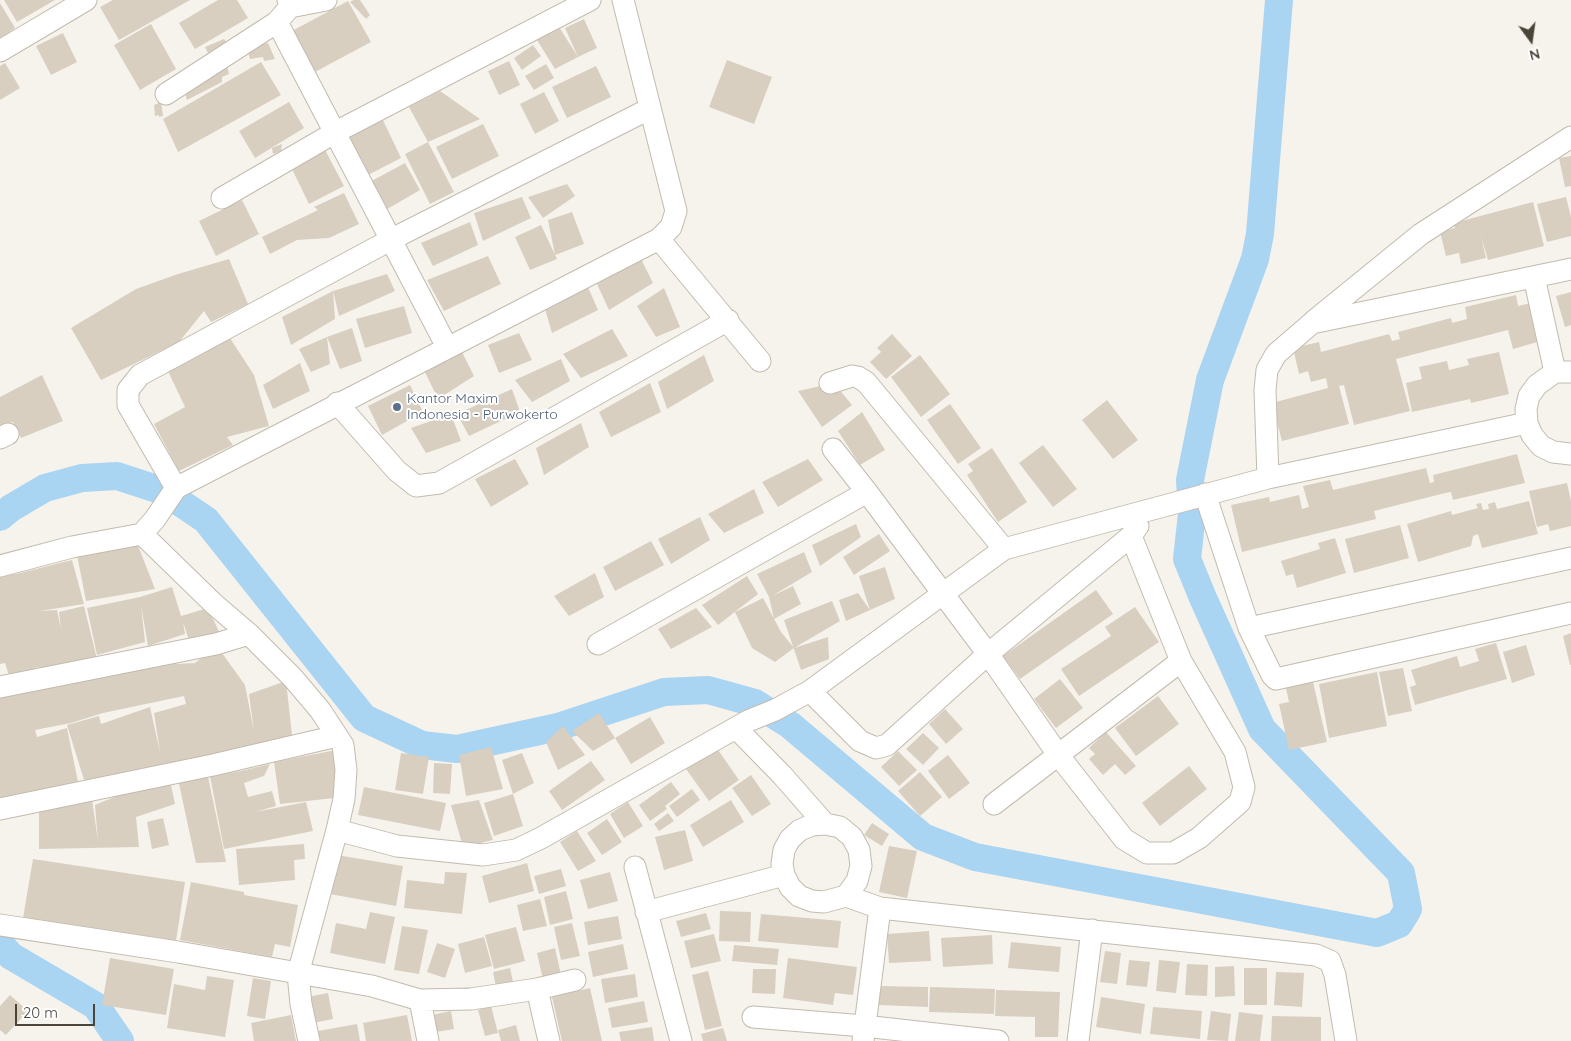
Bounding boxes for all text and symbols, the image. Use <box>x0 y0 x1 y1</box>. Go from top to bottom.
north arrow <box>1506 15 1556 65</box>
text: N <box>1527 45 1542 65</box>
place label: Kantor Maxim Indonesia - Purwokerto <box>407 391 558 424</box>
marker: Kantor Maxim Indonesia - Purwokerto <box>391 401 403 413</box>
scale bar <box>18 994 98 1026</box>
text: 20 m <box>23 1003 58 1022</box>

